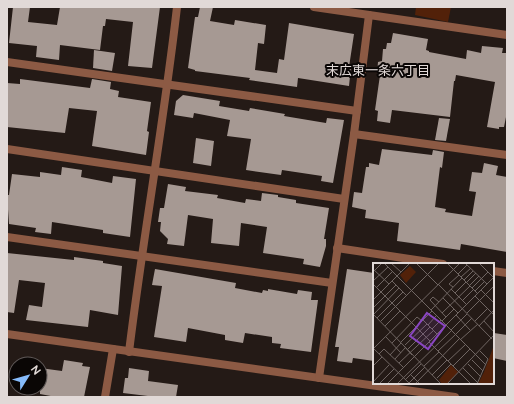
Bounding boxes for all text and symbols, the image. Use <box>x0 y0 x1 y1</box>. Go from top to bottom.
district label: 末広東一条六丁目 <box>326 63 430 78</box>
inset map <box>373 263 494 384</box>
north arrow <box>8 356 48 396</box>
text: N <box>28 363 43 378</box>

